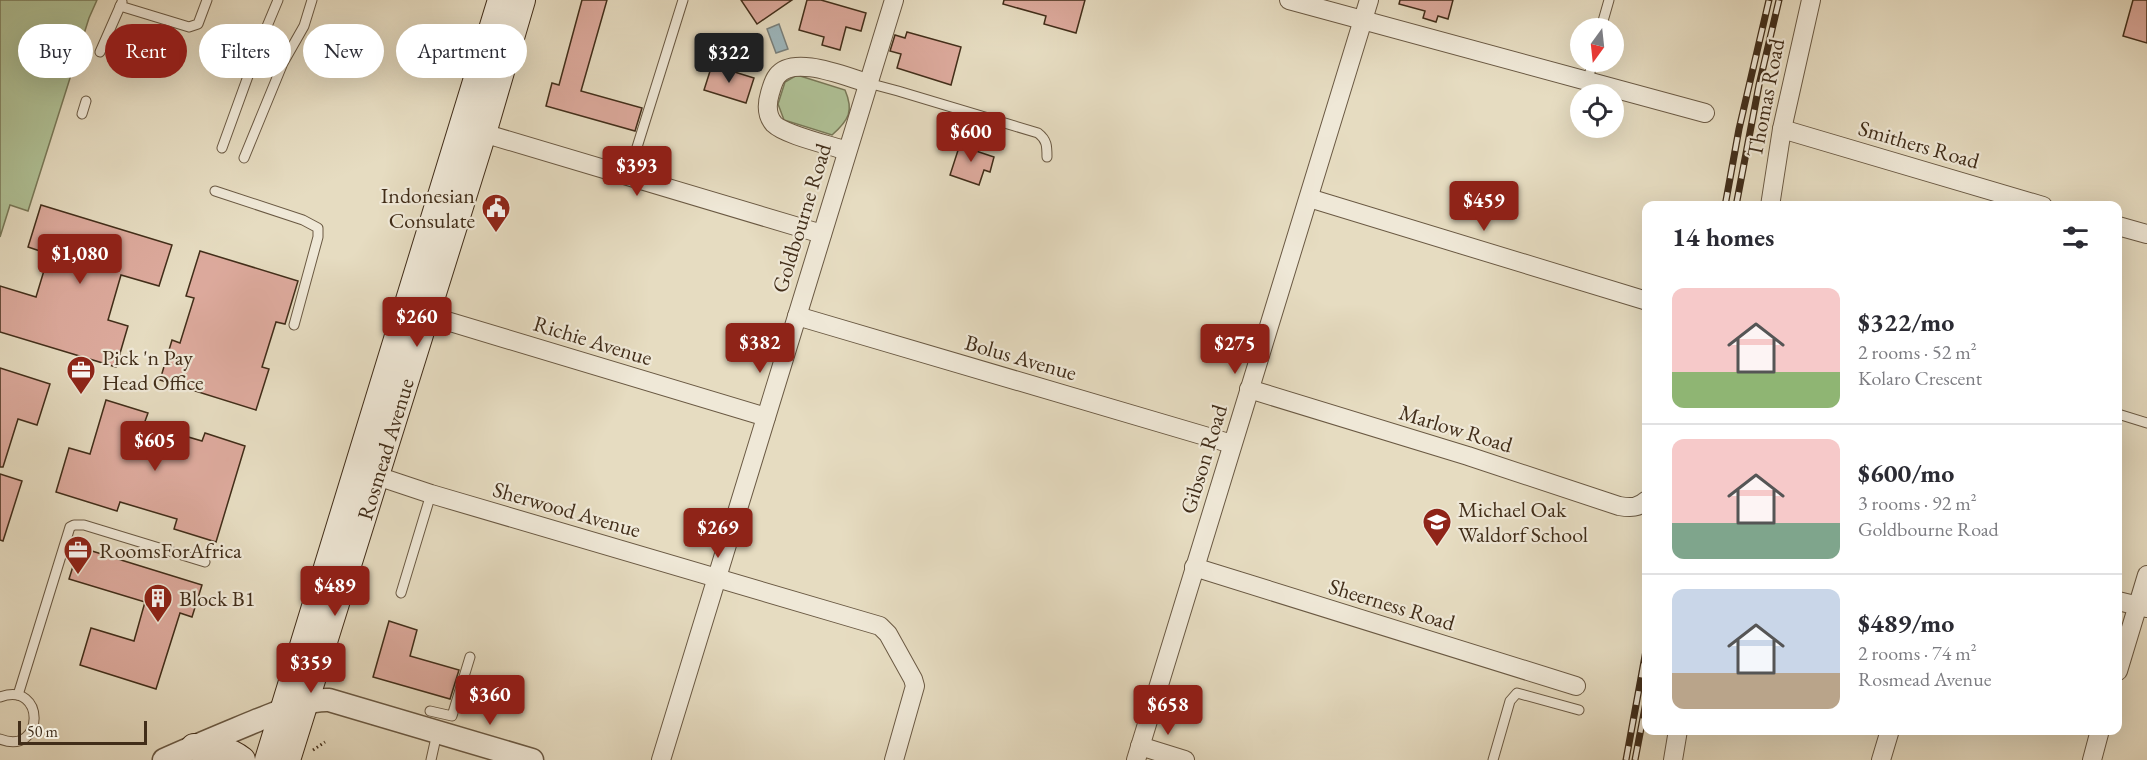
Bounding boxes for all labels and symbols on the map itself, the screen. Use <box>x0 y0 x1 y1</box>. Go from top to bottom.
north arrow <box>1570 18 1624 72</box>
pin: $322 <box>693 33 765 84</box>
street label: Thomas Road <box>1740 35 1791 160</box>
pin: $600 <box>935 112 1007 163</box>
street label: Smithers Road <box>1855 113 1984 176</box>
street label: Goldbourne Road <box>765 139 838 296</box>
pin: $393 <box>601 146 673 197</box>
place label: Indonesian Consulate <box>381 181 475 235</box>
pin: $459 <box>1448 181 1520 232</box>
public building icon: Indonesian Consulate <box>480 192 512 234</box>
pin: $1,080 <box>31 234 129 285</box>
pin: $260 <box>381 297 453 348</box>
street label: Richie Avenue <box>530 309 656 372</box>
pin: $382 <box>724 323 796 374</box>
pin: $275 <box>1199 324 1271 375</box>
street label: Bolus Avenue <box>962 328 1081 387</box>
place label: Pick 'n Pay Head Office <box>102 343 204 397</box>
office icon: Pick 'n Pay Head Office <box>65 354 97 396</box>
street label: Rosmead Avenue <box>350 374 421 524</box>
street label: Marlow Road <box>1396 398 1517 460</box>
street label: Gibson Road <box>1173 400 1234 517</box>
pin: $605 <box>119 421 191 472</box>
street label: Sherwood Avenue <box>490 475 645 545</box>
place label: Michael Oak Waldorf School <box>1458 495 1588 549</box>
school or university icon: Michael Oak Waldorf School <box>1421 506 1453 548</box>
pin: $269 <box>682 508 754 559</box>
office icon: RoomsForAfrica <box>62 534 94 576</box>
place label: RoomsForAfrica <box>99 536 242 565</box>
pin: $489 <box>299 566 371 617</box>
street label: Sheerness Road <box>1325 572 1459 638</box>
building icon: Block B1 <box>142 582 174 624</box>
place label: Block B1 <box>179 584 255 613</box>
pin: $359 <box>275 643 347 694</box>
pin: $360 <box>454 675 526 726</box>
pin: $658 <box>1132 685 1204 736</box>
scale bar <box>18 718 147 746</box>

